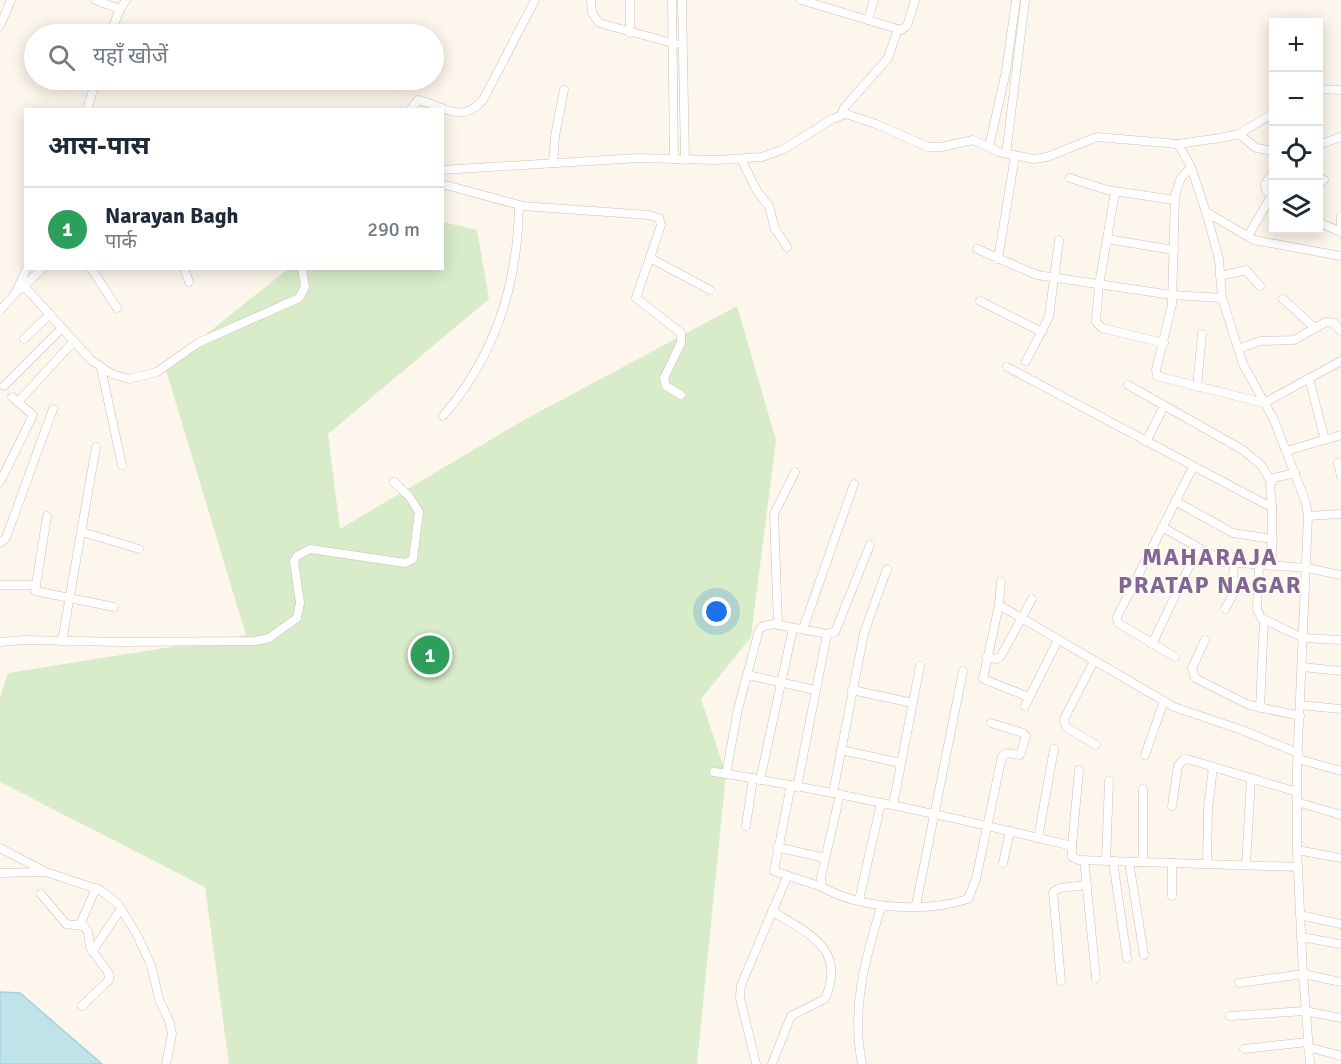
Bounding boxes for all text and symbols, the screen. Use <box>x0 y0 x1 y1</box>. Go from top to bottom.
map controls <box>1269 18 1323 234</box>
button: + <box>1269 18 1323 72</box>
search box <box>24 24 444 90</box>
icon: search <box>45 41 78 74</box>
text: यहाँ खोजें <box>93 42 168 69</box>
button: − <box>1269 72 1323 126</box>
button: locate <box>1269 126 1323 180</box>
text: आस-पास <box>48 130 150 162</box>
button: layers <box>1269 180 1323 234</box>
text: Narayan Bagh <box>105 202 238 229</box>
text: 1 <box>62 217 73 242</box>
text: 290 m <box>367 217 420 242</box>
text: पार्क <box>105 229 137 254</box>
district label: MAHARAJA PRATAP NAGAR <box>1118 542 1302 600</box>
your location <box>702 597 731 626</box>
pin: 1 <box>410 632 450 678</box>

